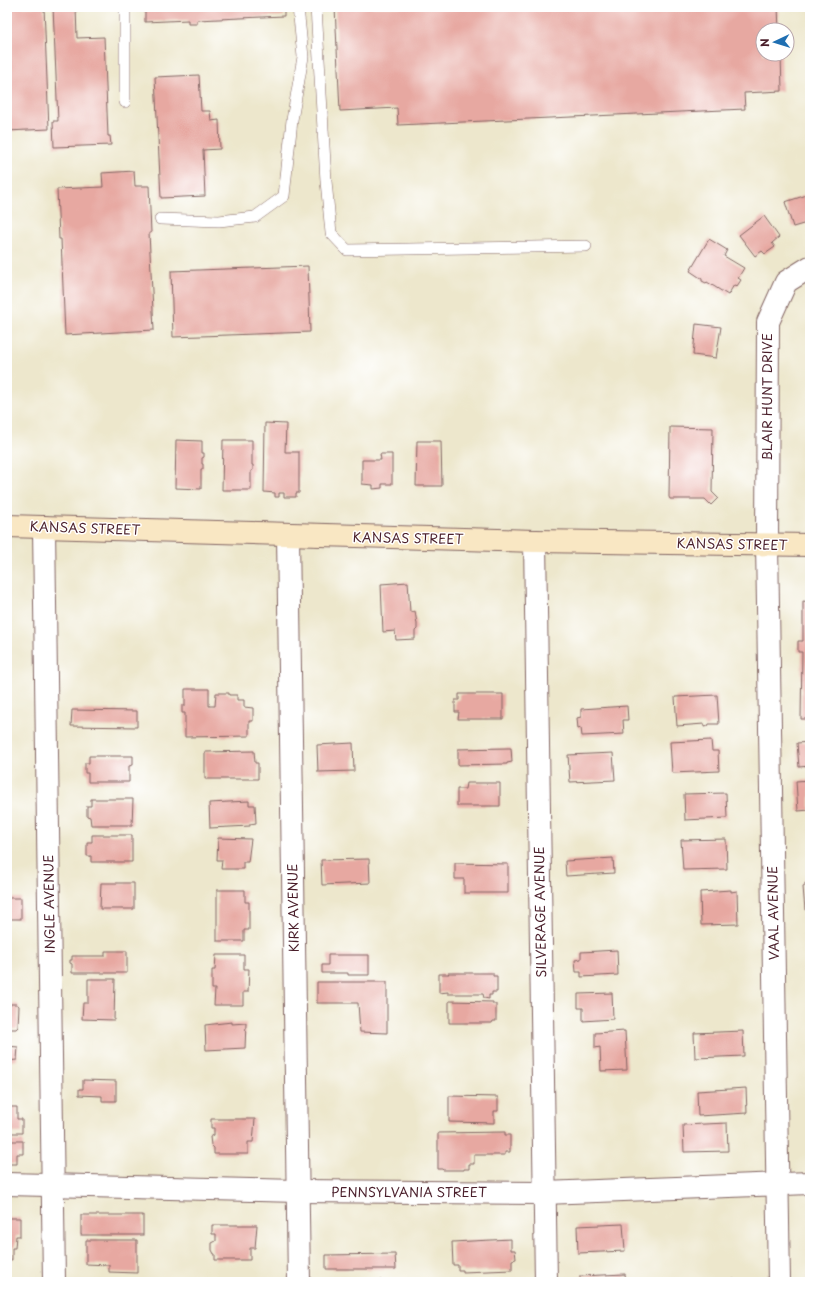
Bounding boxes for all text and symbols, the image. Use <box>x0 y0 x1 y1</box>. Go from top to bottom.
north arrow <box>755 22 795 62</box>
text: N <box>756 38 773 48</box>
street label: BLAIR HUNT DRIVE <box>757 333 776 461</box>
street label: KANSAS STREET <box>29 516 141 539</box>
street label: KANSAS STREET <box>352 527 464 548</box>
street label: KANSAS STREET <box>676 533 788 554</box>
street label: SILVERAGE AVENUE <box>529 846 550 978</box>
street label: INGLE AVENUE <box>38 854 59 954</box>
street label: KIRK AVENUE <box>282 863 303 953</box>
street label: VAAL AVENUE <box>762 866 783 960</box>
street label: PENNSYLVANIA STREET <box>331 1182 487 1201</box>

